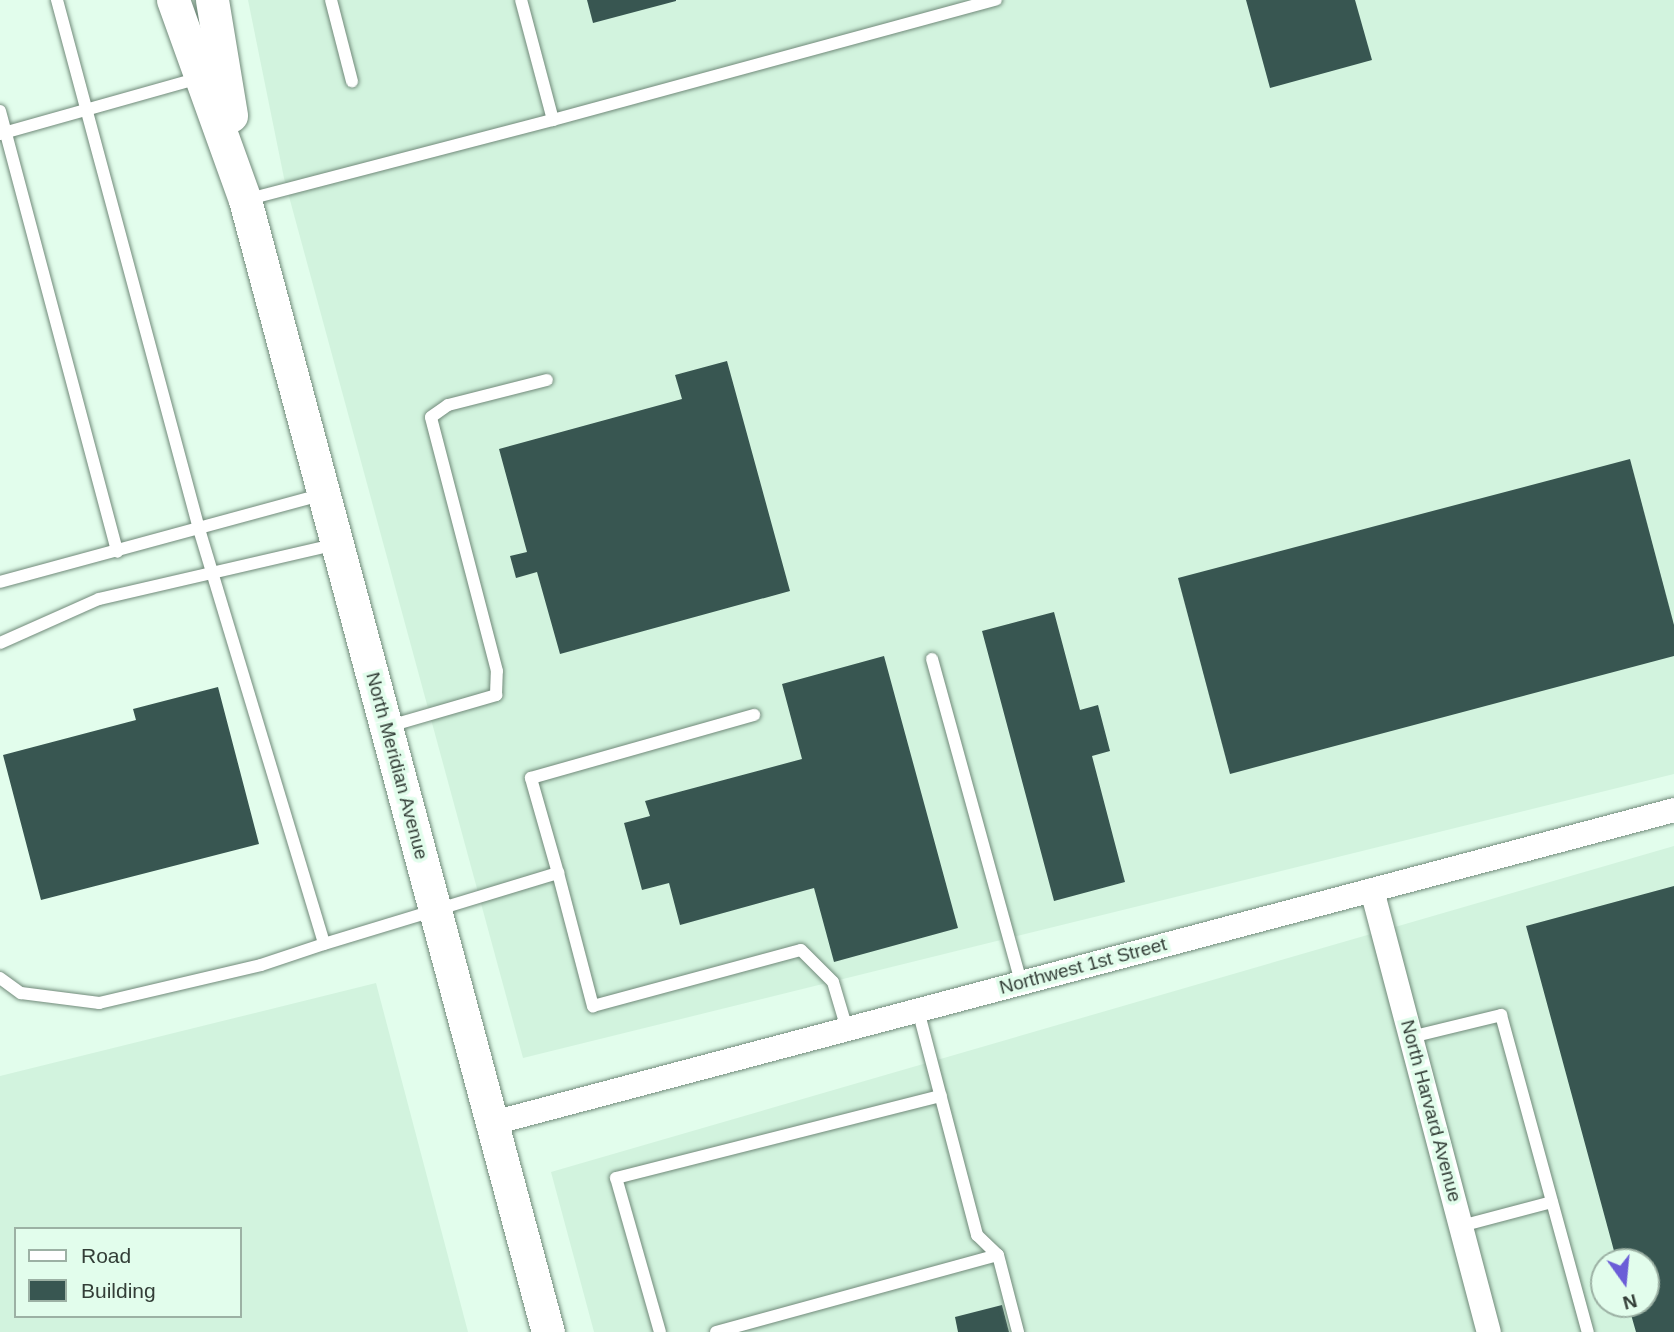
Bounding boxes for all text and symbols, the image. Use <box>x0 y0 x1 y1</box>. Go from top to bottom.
street label: North Meridian Avenue <box>361 669 433 863</box>
street label: Northwest 1st Street <box>997 933 1169 999</box>
street label: North Harvard Avenue <box>1396 1017 1466 1205</box>
legend <box>14 1227 242 1318</box>
text: Road <box>81 1244 131 1267</box>
north arrow <box>1590 1248 1660 1318</box>
text: Building <box>81 1279 156 1302</box>
text: N <box>1621 1290 1639 1314</box>

